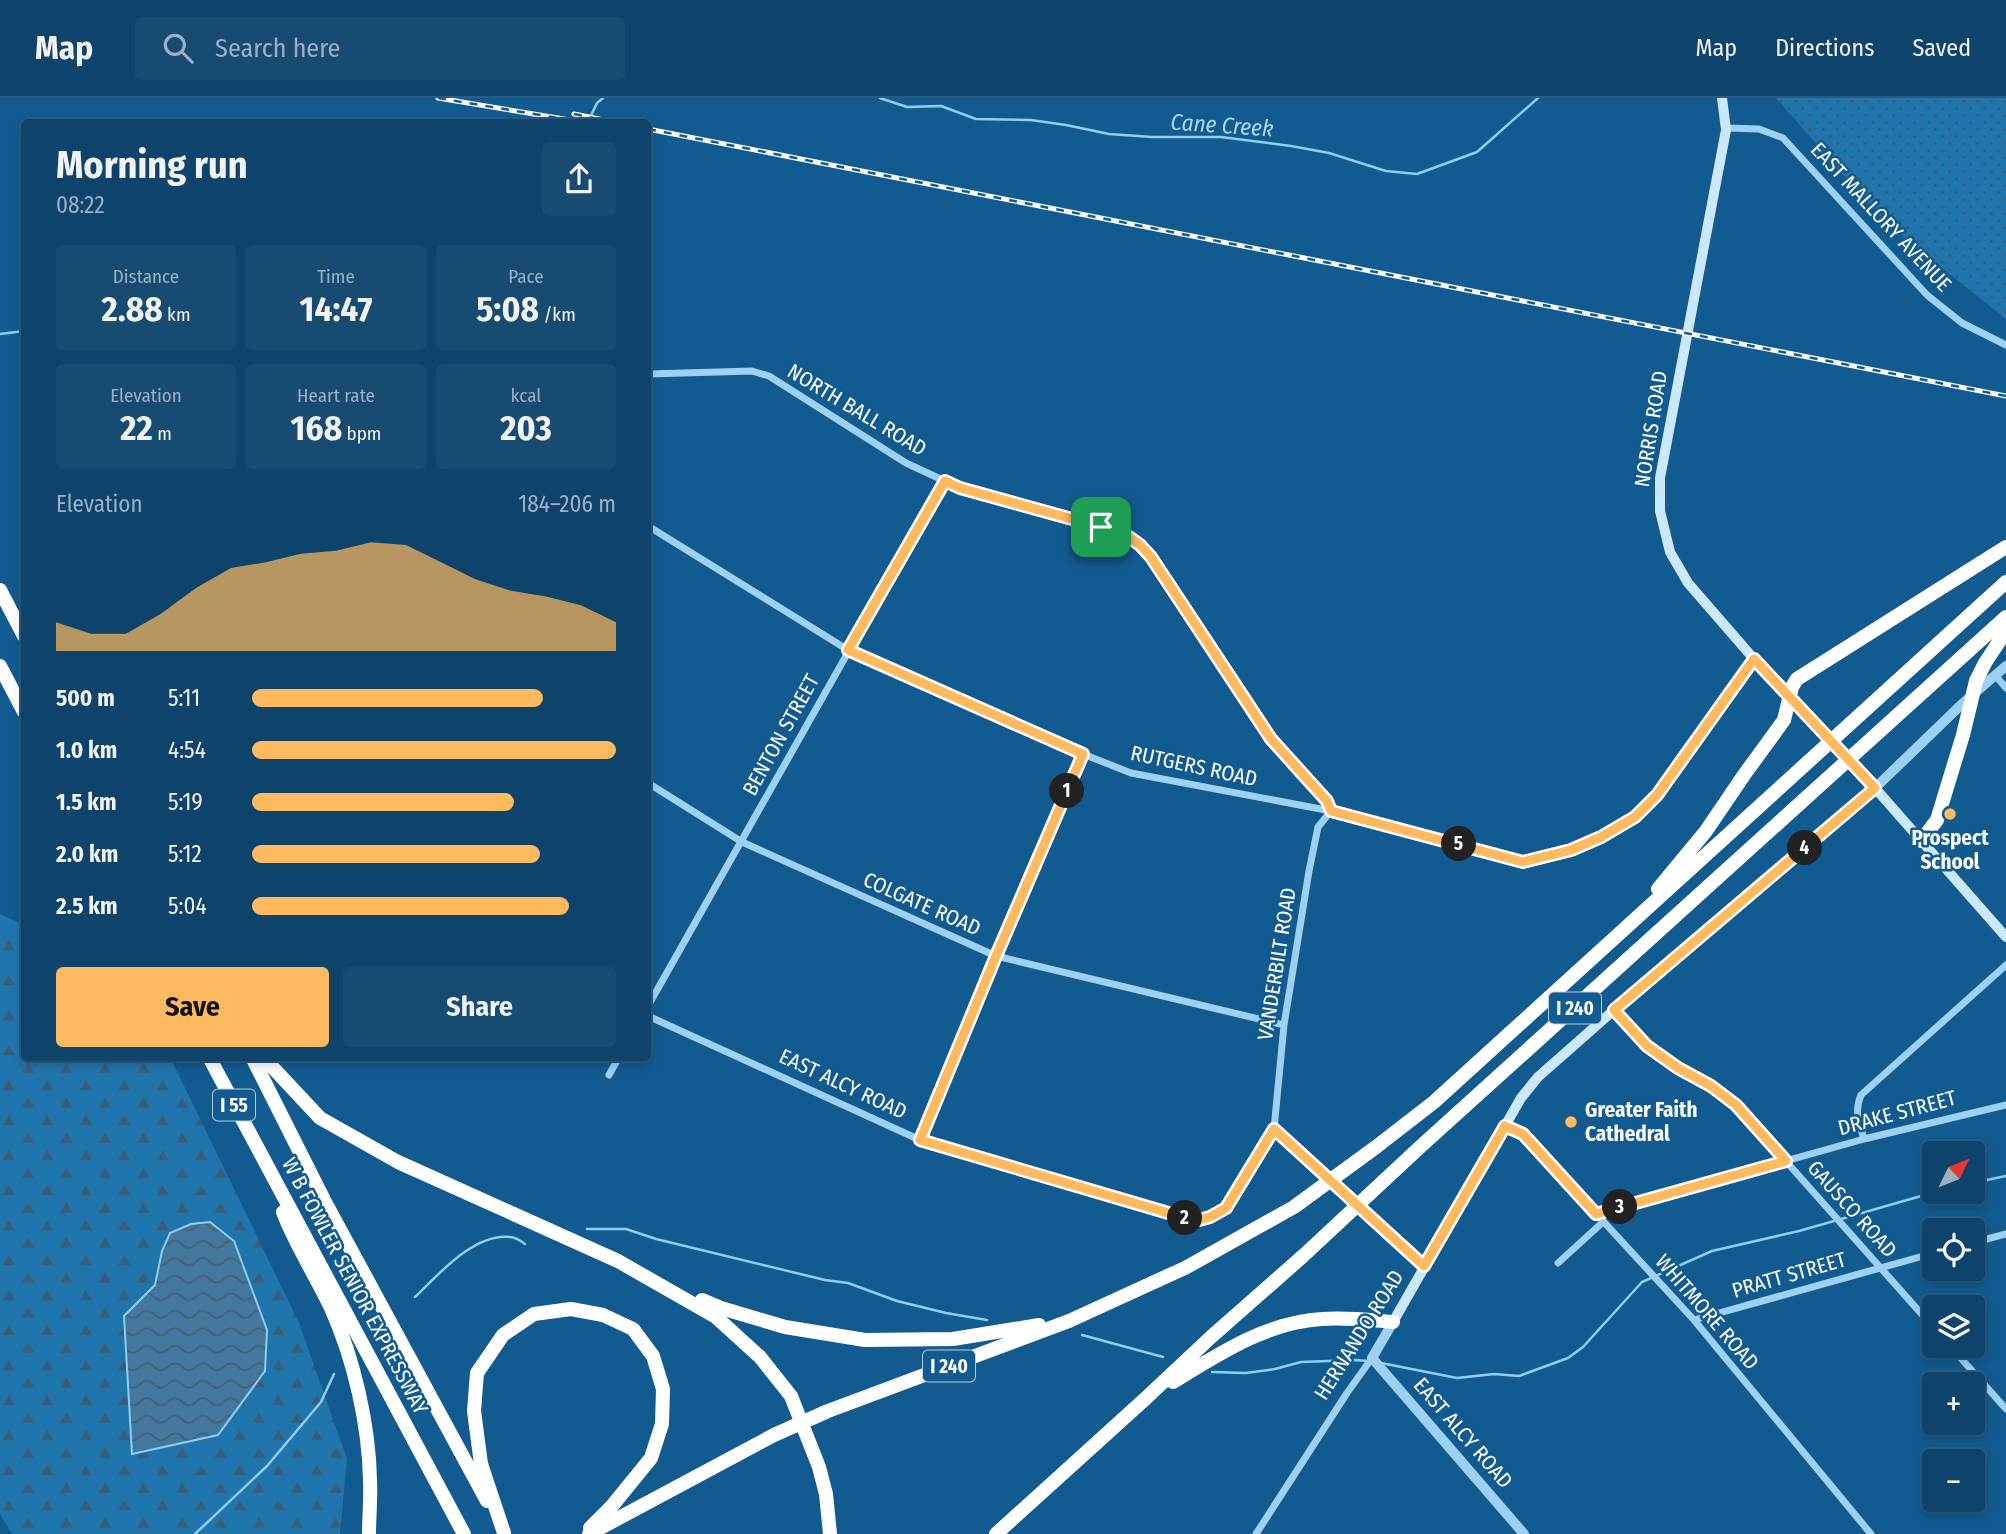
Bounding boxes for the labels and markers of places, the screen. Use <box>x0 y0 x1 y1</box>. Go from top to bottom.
pin <box>1071 497 1131 557</box>
pin: 1 <box>1050 774 1084 808</box>
marker: Prospect School <box>1942 806 1958 822</box>
place label: Prospect School <box>1911 825 1989 875</box>
pin: 5 <box>1442 826 1476 862</box>
pin: 4 <box>1787 830 1822 866</box>
place label: Greater Faith Cathedral <box>1585 1097 1697 1147</box>
marker: Greater Faith Cathedral <box>1563 1114 1579 1130</box>
pin: 3 <box>1602 1190 1638 1224</box>
pin: 2 <box>1168 1200 1202 1236</box>

